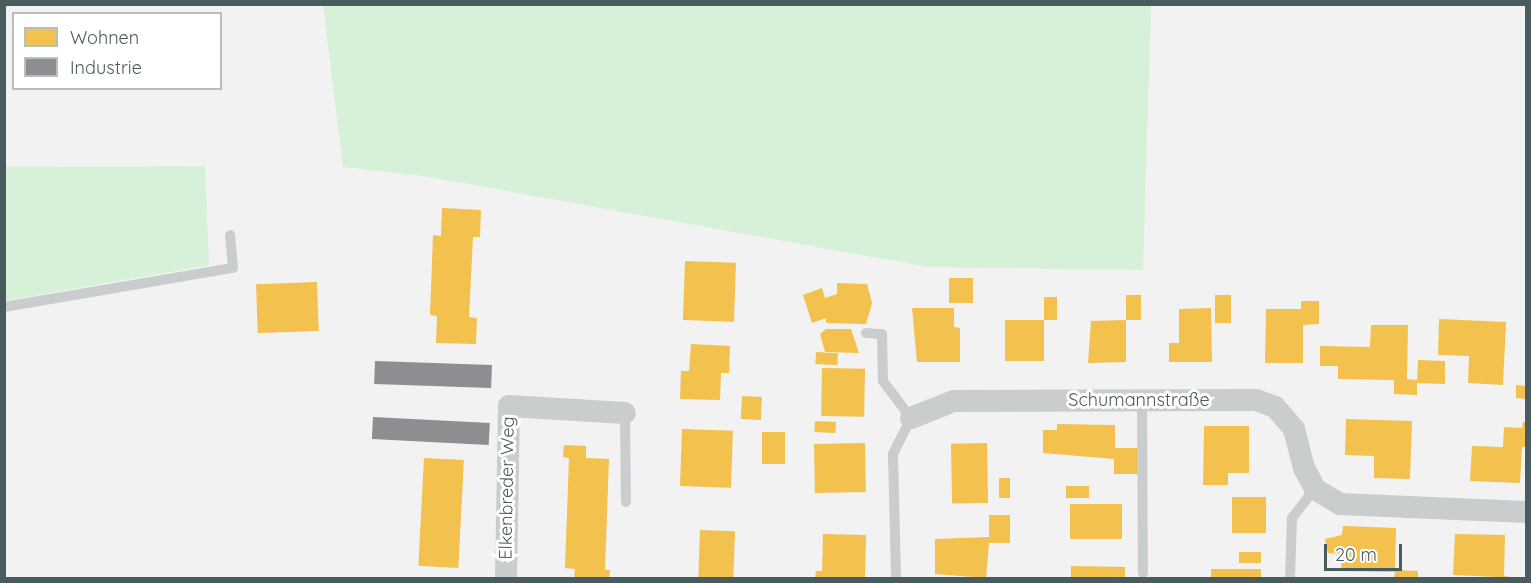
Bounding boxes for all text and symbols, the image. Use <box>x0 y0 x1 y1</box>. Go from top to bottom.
legend <box>12 12 222 90</box>
text: Wohnen <box>70 26 139 49</box>
text: Industrie <box>70 56 142 79</box>
street label: Schumannstraße <box>1068 389 1210 411</box>
street label: Elkenbreder Weg <box>495 416 519 560</box>
scale bar <box>1327 532 1405 570</box>
text: 20 m <box>1335 543 1377 566</box>

